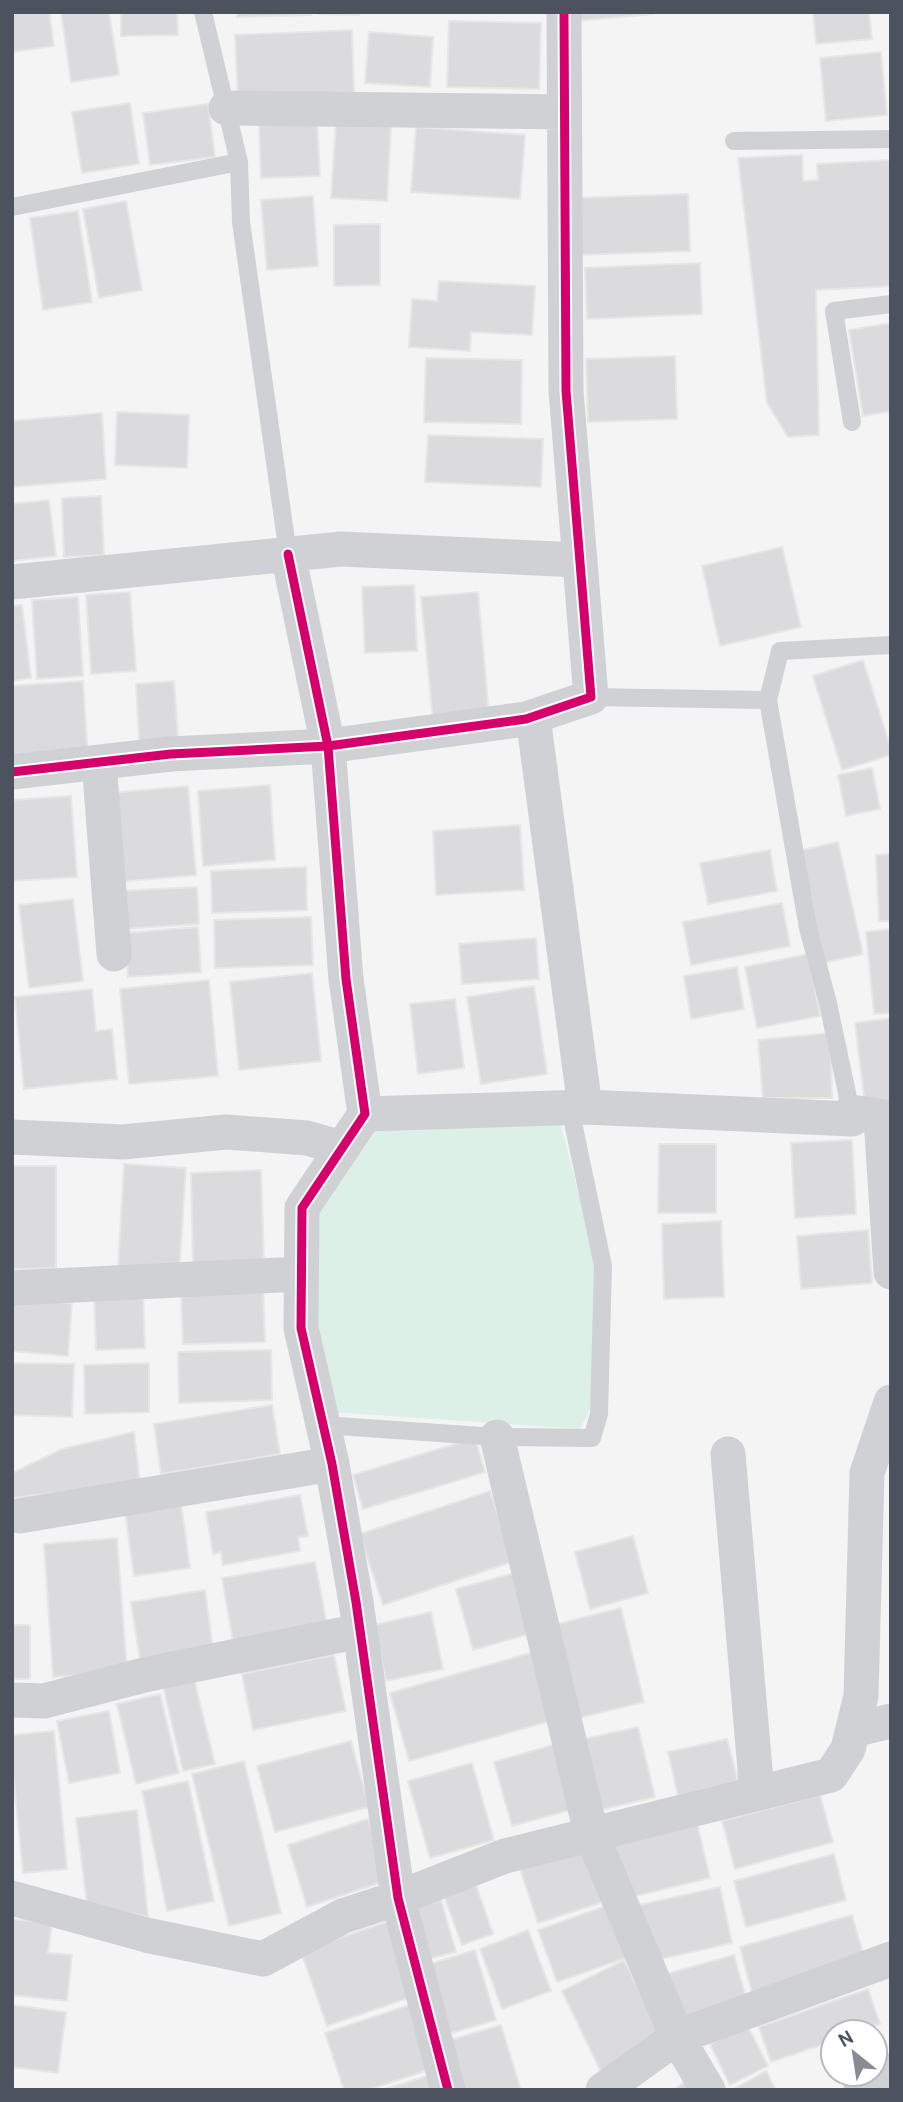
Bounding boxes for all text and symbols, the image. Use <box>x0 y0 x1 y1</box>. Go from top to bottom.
north arrow <box>819 2018 889 2088</box>
text: N <box>834 2025 857 2052</box>

